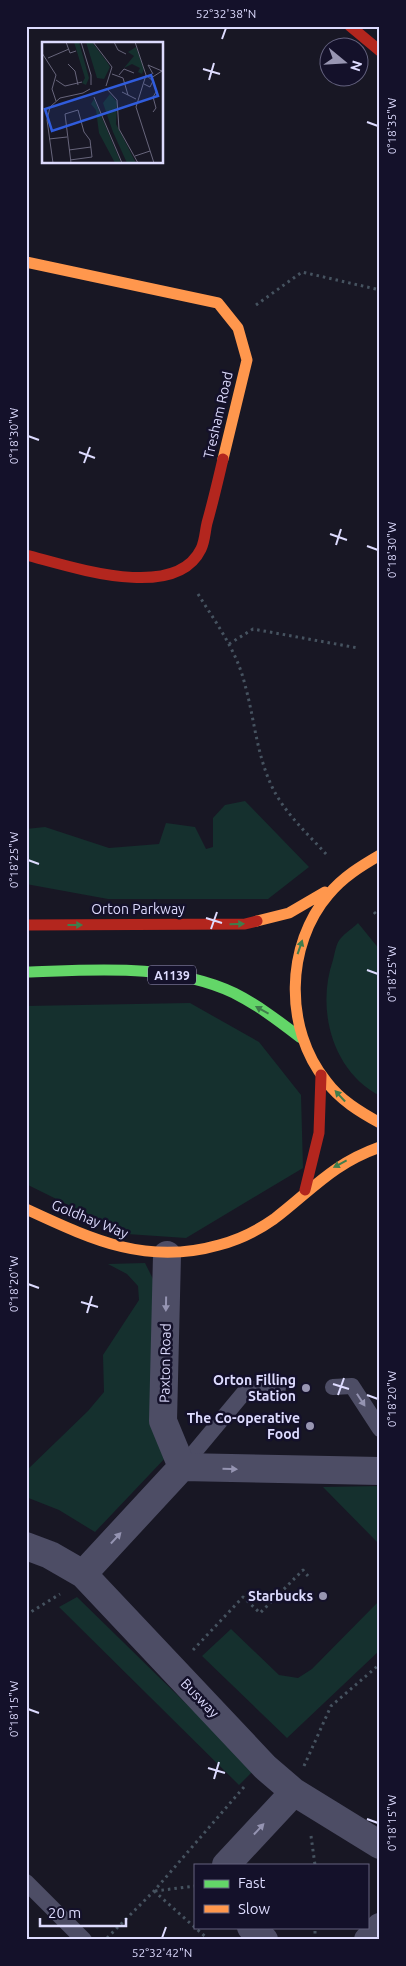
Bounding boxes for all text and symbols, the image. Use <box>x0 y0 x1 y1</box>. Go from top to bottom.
text: 52°32'38"N <box>196 7 256 20</box>
north arrow <box>318 38 368 88</box>
inset map <box>42 42 164 164</box>
text: N <box>347 59 366 73</box>
text: 0°18'35"W <box>385 98 398 154</box>
street label: Tresham Road <box>200 370 236 460</box>
text: 0°18'30"W <box>7 408 20 464</box>
text: 0°18'30"W <box>385 522 398 578</box>
text: 0°18'25"W <box>7 832 20 888</box>
street label: Orton Parkway <box>91 901 185 917</box>
one-way arrow <box>230 920 246 928</box>
one-way arrow <box>67 921 83 929</box>
one-way arrow <box>297 940 304 955</box>
text: 0°18'25"W <box>385 946 398 1002</box>
road number: A1139 <box>148 966 196 984</box>
one-way arrow <box>254 1006 269 1014</box>
one-way arrow <box>334 1090 346 1102</box>
one-way arrow <box>333 1160 347 1168</box>
street label: Goldhay Way <box>49 1196 131 1242</box>
text: 0°18'20"W <box>7 1256 20 1312</box>
one-way arrow <box>162 1296 170 1312</box>
street label: Paxton Road <box>156 1323 174 1403</box>
text: 0°18'20"W <box>385 1371 398 1427</box>
place label: Orton Filling Station <box>213 1372 296 1404</box>
marker: Orton Filling Station <box>300 1382 312 1394</box>
one-way arrow <box>356 1393 366 1406</box>
place label: The Co-operative Food <box>187 1410 300 1442</box>
marker: The Co-operative Food <box>304 1420 316 1432</box>
one-way arrow <box>222 1465 238 1473</box>
one-way arrow <box>110 1532 122 1544</box>
place label: Starbucks <box>248 1588 313 1604</box>
marker: Starbucks <box>317 1590 329 1602</box>
street label: Busway <box>178 1675 223 1721</box>
text: 0°18'15"W <box>7 1681 20 1737</box>
text: 0°18'15"W <box>385 1795 398 1851</box>
one-way arrow <box>254 1823 265 1835</box>
legend <box>194 1864 368 1928</box>
text: Fast <box>238 1874 266 1891</box>
scale bar <box>40 1896 126 1928</box>
text: Slow <box>238 1900 271 1917</box>
text: 20 m <box>48 1904 81 1921</box>
text: 52°32'42"N <box>132 1946 192 1959</box>

